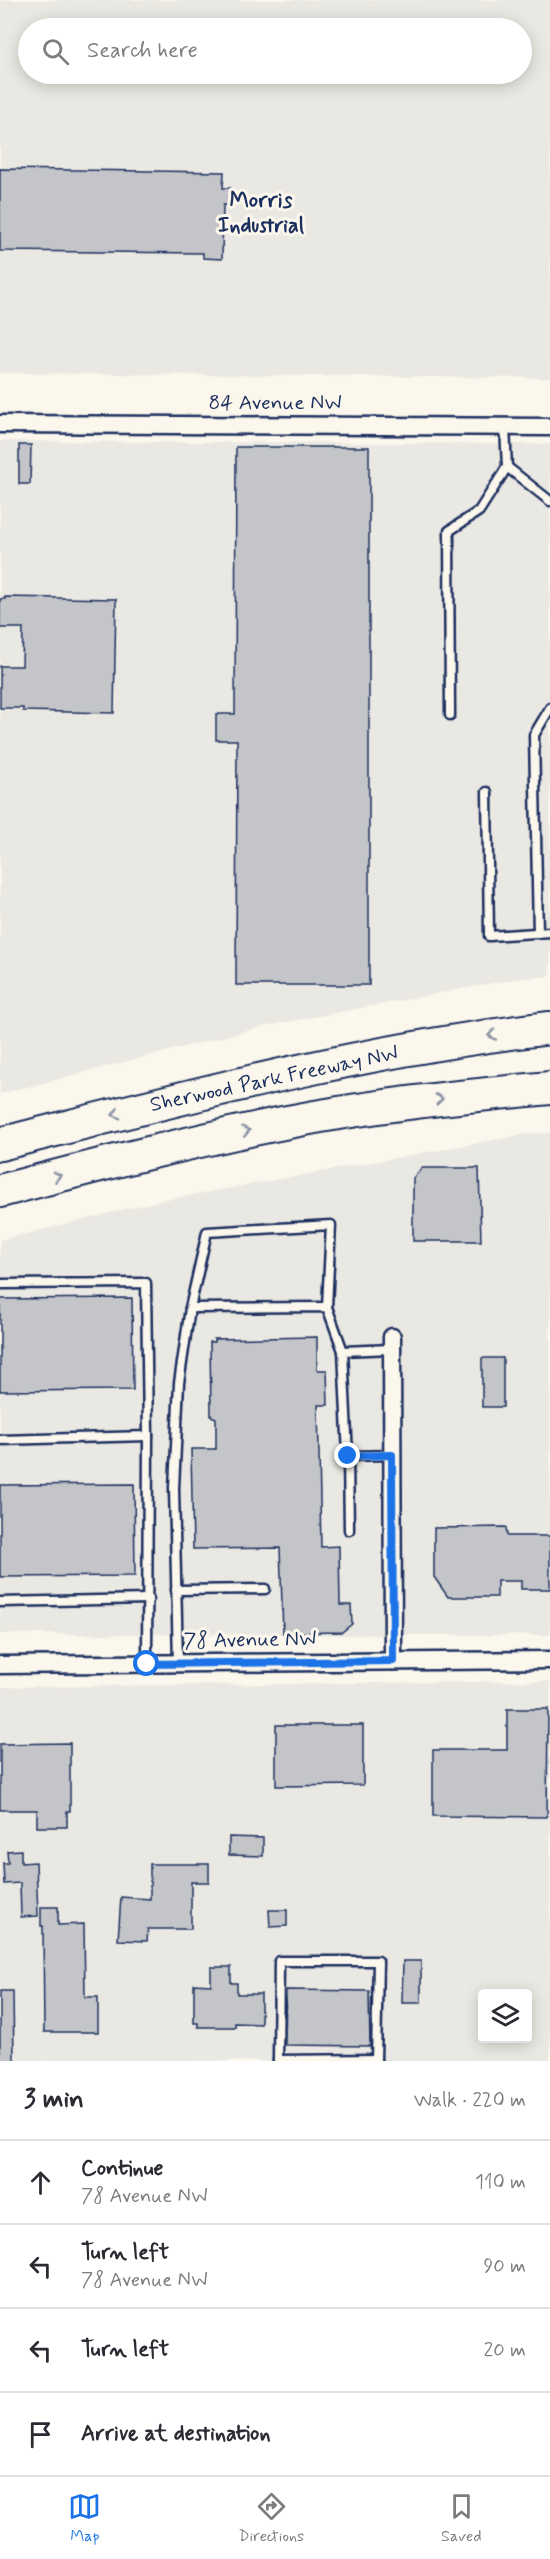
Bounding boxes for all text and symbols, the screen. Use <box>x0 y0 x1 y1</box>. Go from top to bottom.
search box <box>18 18 532 84</box>
icon: search <box>39 35 72 68</box>
text: Search here <box>87 37 198 65</box>
district label: Morris Industrial <box>218 187 305 240</box>
street label: 84 Avenue NW <box>208 389 342 417</box>
one-way arrow <box>487 1028 497 1041</box>
street label: Sherwood Park Freeway NW <box>147 1039 401 1119</box>
one-way arrow <box>434 1094 443 1106</box>
one-way arrow <box>112 1107 122 1120</box>
one-way arrow <box>241 1125 251 1138</box>
one-way arrow <box>51 1171 61 1184</box>
route end <box>334 1442 360 1468</box>
street label: 78 Avenue NW <box>183 1625 317 1655</box>
route start <box>133 1650 159 1676</box>
map controls <box>478 1989 532 2043</box>
button: layers <box>478 1989 532 2043</box>
text: 3 min <box>24 2083 84 2117</box>
text: Walk · 220 m <box>414 2087 526 2114</box>
text: Continue <box>81 2155 163 2183</box>
icon: ahead <box>24 2166 57 2199</box>
text: 110 m <box>475 2169 526 2196</box>
text: 78 Avenue NW <box>81 2183 207 2210</box>
text: Turn left <box>81 2239 169 2267</box>
icon: left <box>24 2250 57 2283</box>
text: 90 m <box>483 2253 526 2280</box>
text: 78 Avenue NW <box>81 2267 207 2294</box>
icon: left <box>24 2334 57 2367</box>
text: Turn left <box>81 2336 169 2364</box>
text: 20 m <box>483 2337 526 2364</box>
icon: arrive <box>24 2418 57 2451</box>
text: Arrive at destination <box>81 2420 271 2448</box>
tab: Map <box>68 2490 101 2547</box>
tab: Directions <box>238 2490 304 2547</box>
tab: Saved <box>441 2490 482 2547</box>

